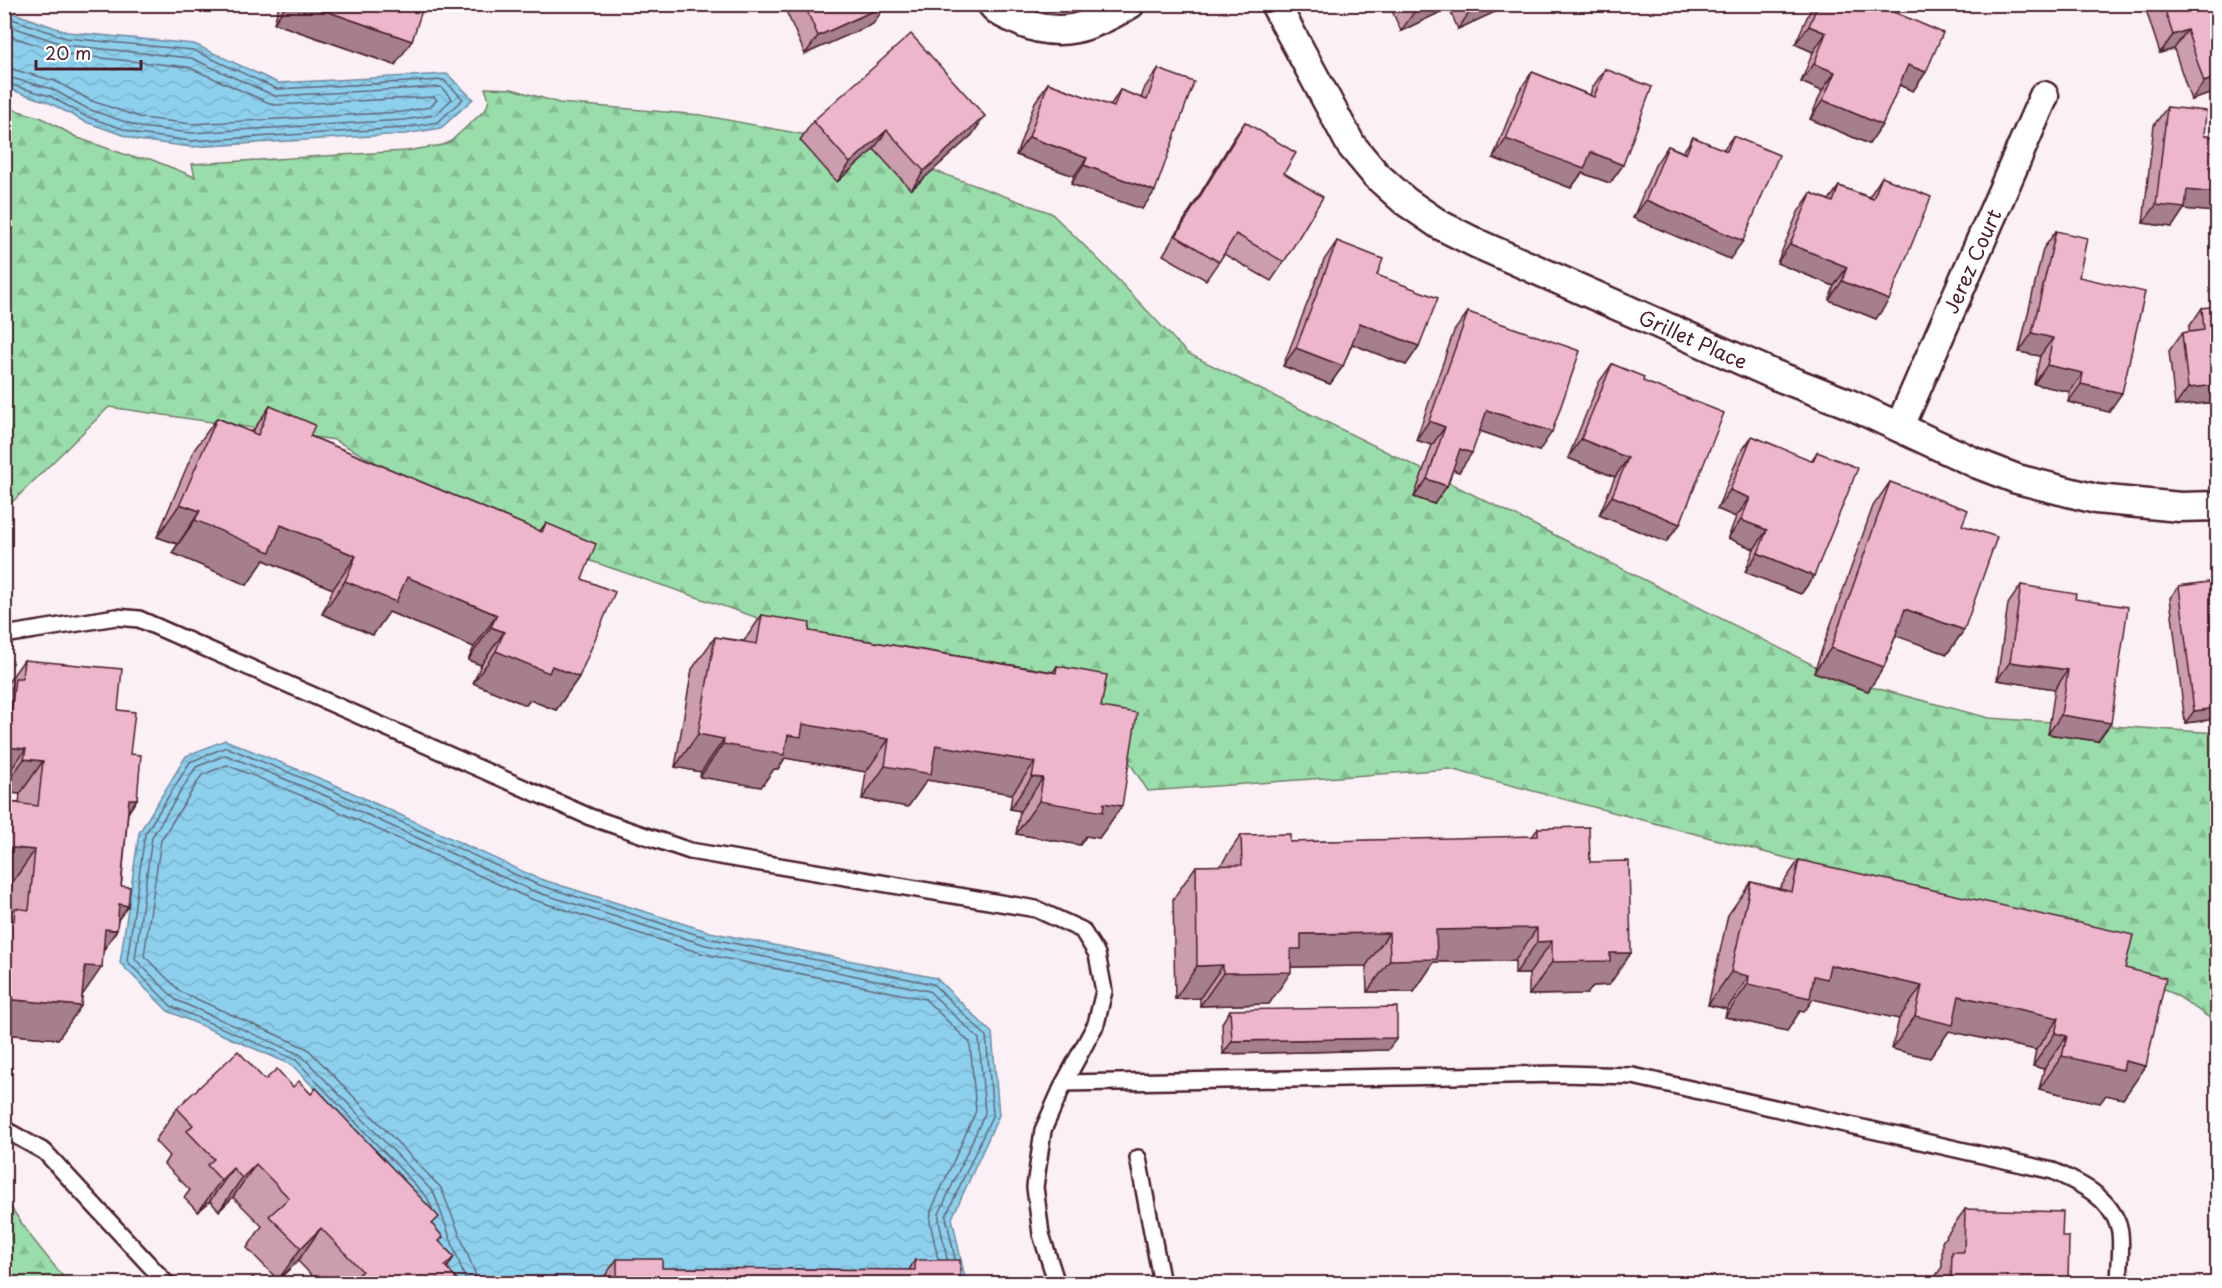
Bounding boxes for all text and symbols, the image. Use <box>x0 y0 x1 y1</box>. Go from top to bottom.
scale bar <box>36 33 141 71</box>
text: 20 m <box>45 39 91 66</box>
street label: Jerez Court <box>1936 204 2008 318</box>
street label: Grillet Place <box>1634 302 1752 376</box>

